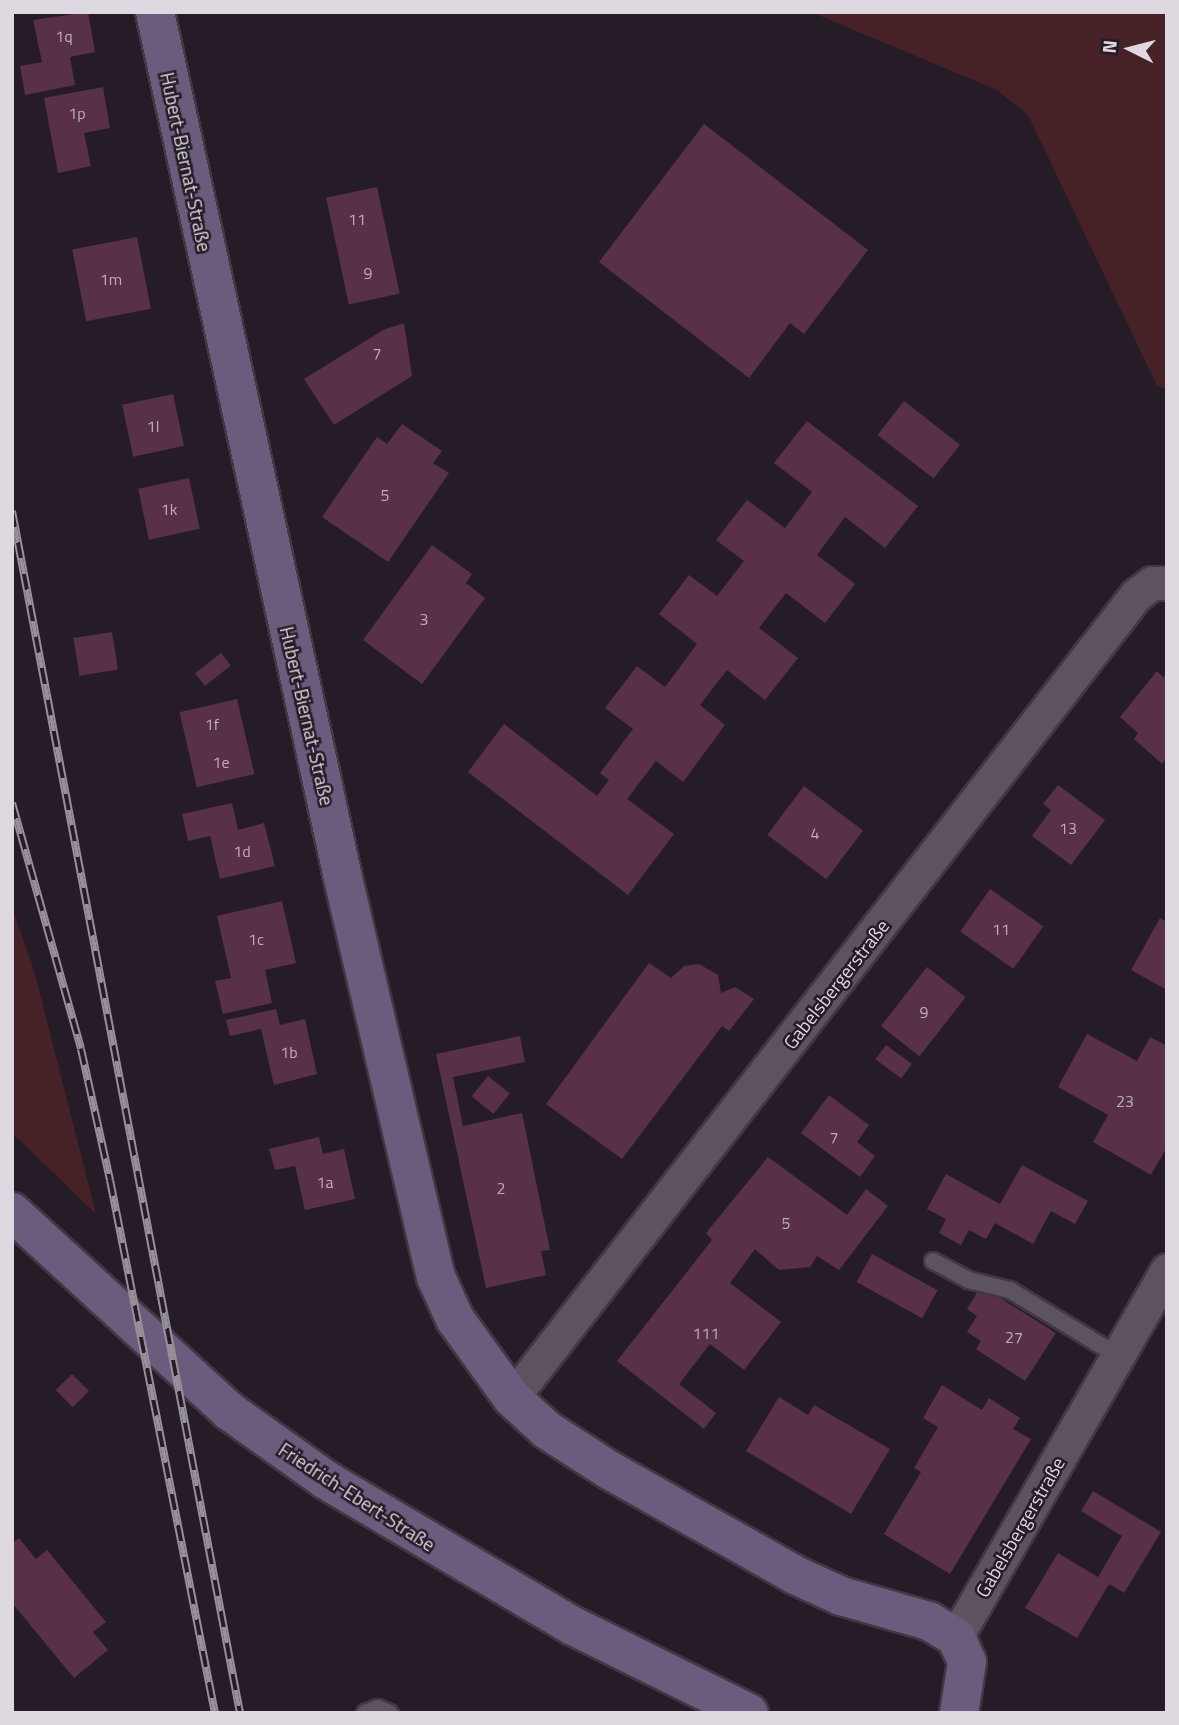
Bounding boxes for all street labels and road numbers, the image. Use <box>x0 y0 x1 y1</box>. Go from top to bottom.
street label: Hubert-Biernat-Straße <box>156 70 216 254</box>
street label: Hubert-Biernat-Straße <box>275 624 339 808</box>
street label: Gabelsbergerstraße <box>778 915 894 1053</box>
street label: Friedrich-Ebert-Straße <box>275 1438 439 1556</box>
street label: Gabelsbergerstraße <box>971 1453 1069 1601</box>

